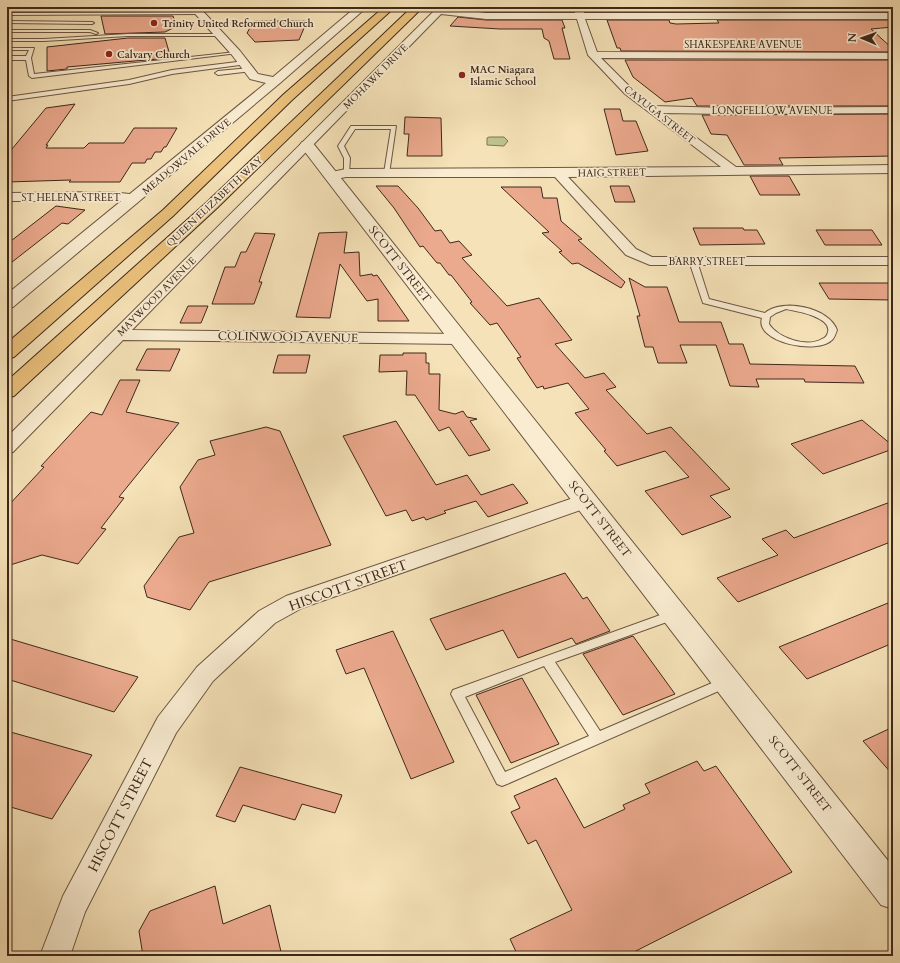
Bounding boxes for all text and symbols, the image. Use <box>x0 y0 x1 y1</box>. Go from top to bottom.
place label: Trinity United Reformed Church <box>162 17 314 31</box>
marker: Trinity United Reformed Church <box>149 18 159 28</box>
north arrow <box>842 18 882 58</box>
text: N <box>845 32 860 43</box>
street label: SHAKESPEARE AVENUE <box>684 38 802 52</box>
street label: MOHAWK DRIVE <box>340 41 411 112</box>
place label: Calvary Church <box>117 48 191 62</box>
marker: Calvary Church <box>104 49 114 59</box>
place label: MAC Niagara Islamic School <box>470 63 536 89</box>
marker: MAC Niagara Islamic School <box>457 70 467 80</box>
street label: CAYUGA STREET <box>621 82 699 148</box>
street label: LONGFELLOW AVENUE <box>712 104 832 118</box>
street label: MEADOWVALE DRIVE <box>139 115 234 198</box>
street label: QUEEN ELIZABETH WAY <box>163 153 266 250</box>
street label: HAIG STREET <box>578 165 647 181</box>
street label: ST HELENA STREET <box>21 191 121 205</box>
street label: SCOTT STREET <box>365 222 435 306</box>
street label: MAYWOOD AVENUE <box>114 254 199 339</box>
street label: BARRY STREET <box>669 255 746 269</box>
street label: COLINWOOD AVENUE <box>218 328 358 346</box>
street label: SCOTT STREET <box>565 477 635 561</box>
street label: HISCOTT STREET <box>286 555 410 616</box>
street label: SCOTT STREET <box>765 732 835 816</box>
street label: HISCOTT STREET <box>84 755 157 875</box>

